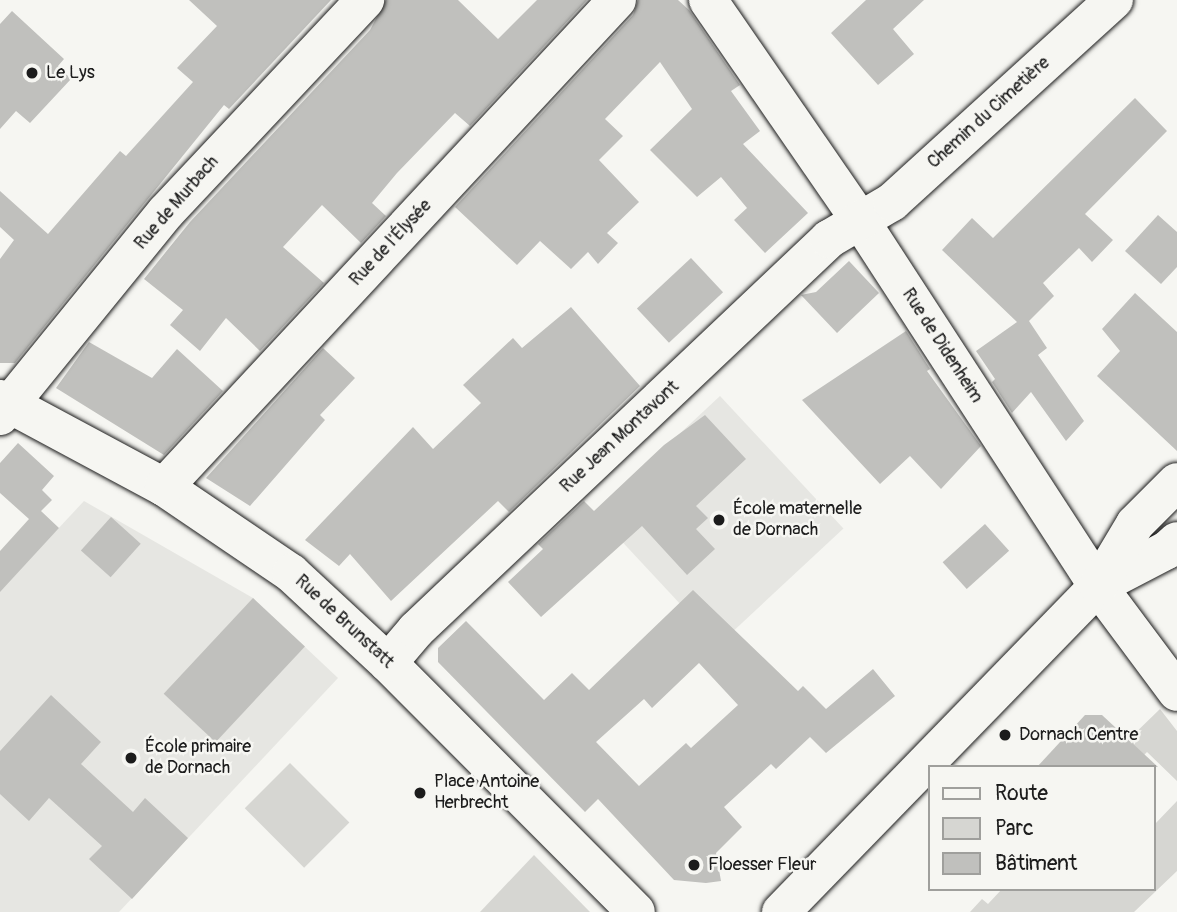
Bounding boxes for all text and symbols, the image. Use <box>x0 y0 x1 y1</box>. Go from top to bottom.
street label: Chemin du Cimetière <box>923 52 1055 174</box>
place label: Le Lys <box>46 62 95 84</box>
marker: Le Lys <box>24 65 40 81</box>
street label: Rue de Murbach <box>130 152 224 254</box>
street label: Rue de l'Élysée <box>345 195 437 291</box>
street label: Rue de Didenheim <box>897 285 987 407</box>
street label: Rue Jean Montavont <box>556 376 684 498</box>
place label: École maternelle de Dornach <box>733 499 862 542</box>
marker: École maternelle de Dornach <box>711 512 727 528</box>
street label: Rue de Brunstatt <box>290 571 398 673</box>
place label: Dornach Centre <box>1019 724 1138 746</box>
marker: Dornach Centre <box>997 727 1013 743</box>
place label: École primaire de Dornach <box>145 737 251 780</box>
marker: École primaire de Dornach <box>123 750 139 766</box>
legend <box>928 765 1156 891</box>
place label: Place Antoine Herbrecht <box>434 772 539 814</box>
text: Route <box>995 780 1048 807</box>
marker: Place Antoine Herbrecht <box>412 785 428 801</box>
text: Parc <box>995 815 1034 842</box>
text: Bâtiment <box>995 850 1077 877</box>
place label: Floesser Fleur <box>708 854 816 876</box>
marker: Floesser Fleur <box>686 857 702 873</box>

